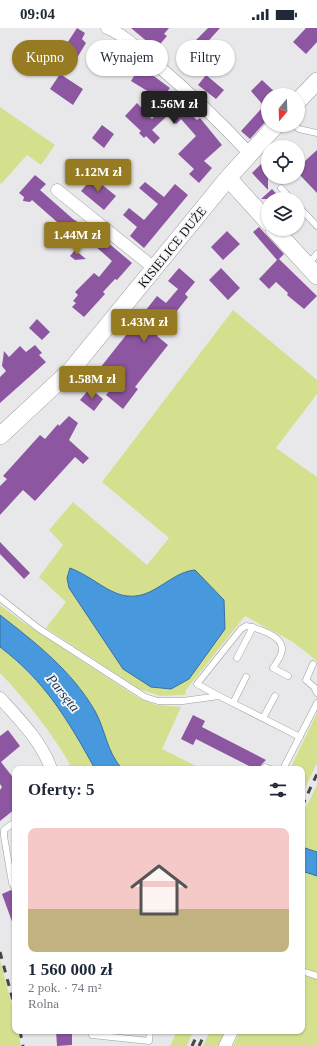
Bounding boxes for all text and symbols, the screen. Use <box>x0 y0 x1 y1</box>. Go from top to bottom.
text: 09:04 <box>20 6 55 22</box>
chip: Kupno <box>12 40 78 76</box>
chip: Wynajem <box>86 40 168 76</box>
chip: Filtry <box>176 40 235 76</box>
north arrow <box>261 88 305 132</box>
map controls <box>261 88 305 236</box>
pin: 1.56M zł <box>133 91 215 125</box>
text: 1.56M zł <box>150 96 198 111</box>
button: locate <box>261 140 305 184</box>
pin: 1.12M zł <box>57 159 139 193</box>
text: 1.12M zł <box>74 164 122 179</box>
button: layers <box>261 192 305 236</box>
street label: KISIELICE DUŻE <box>135 203 209 291</box>
pin: 1.44M zł <box>36 222 118 256</box>
text: 1.44M zł <box>53 227 101 242</box>
pin: 1.43M zł <box>103 309 185 343</box>
text: 1.43M zł <box>120 314 168 329</box>
pin: 1.58M zł <box>51 366 133 400</box>
text: 1.58M zł <box>68 371 116 386</box>
water label: Parsęta <box>43 671 83 715</box>
icon: filters <box>267 779 289 801</box>
text: Oferty: 5 <box>28 780 95 799</box>
icon: home <box>123 854 195 926</box>
text: 1 560 000 zł <box>28 960 113 979</box>
text: 2 pok. · 74 m² <box>28 980 102 995</box>
text: Rolna <box>28 996 59 1011</box>

